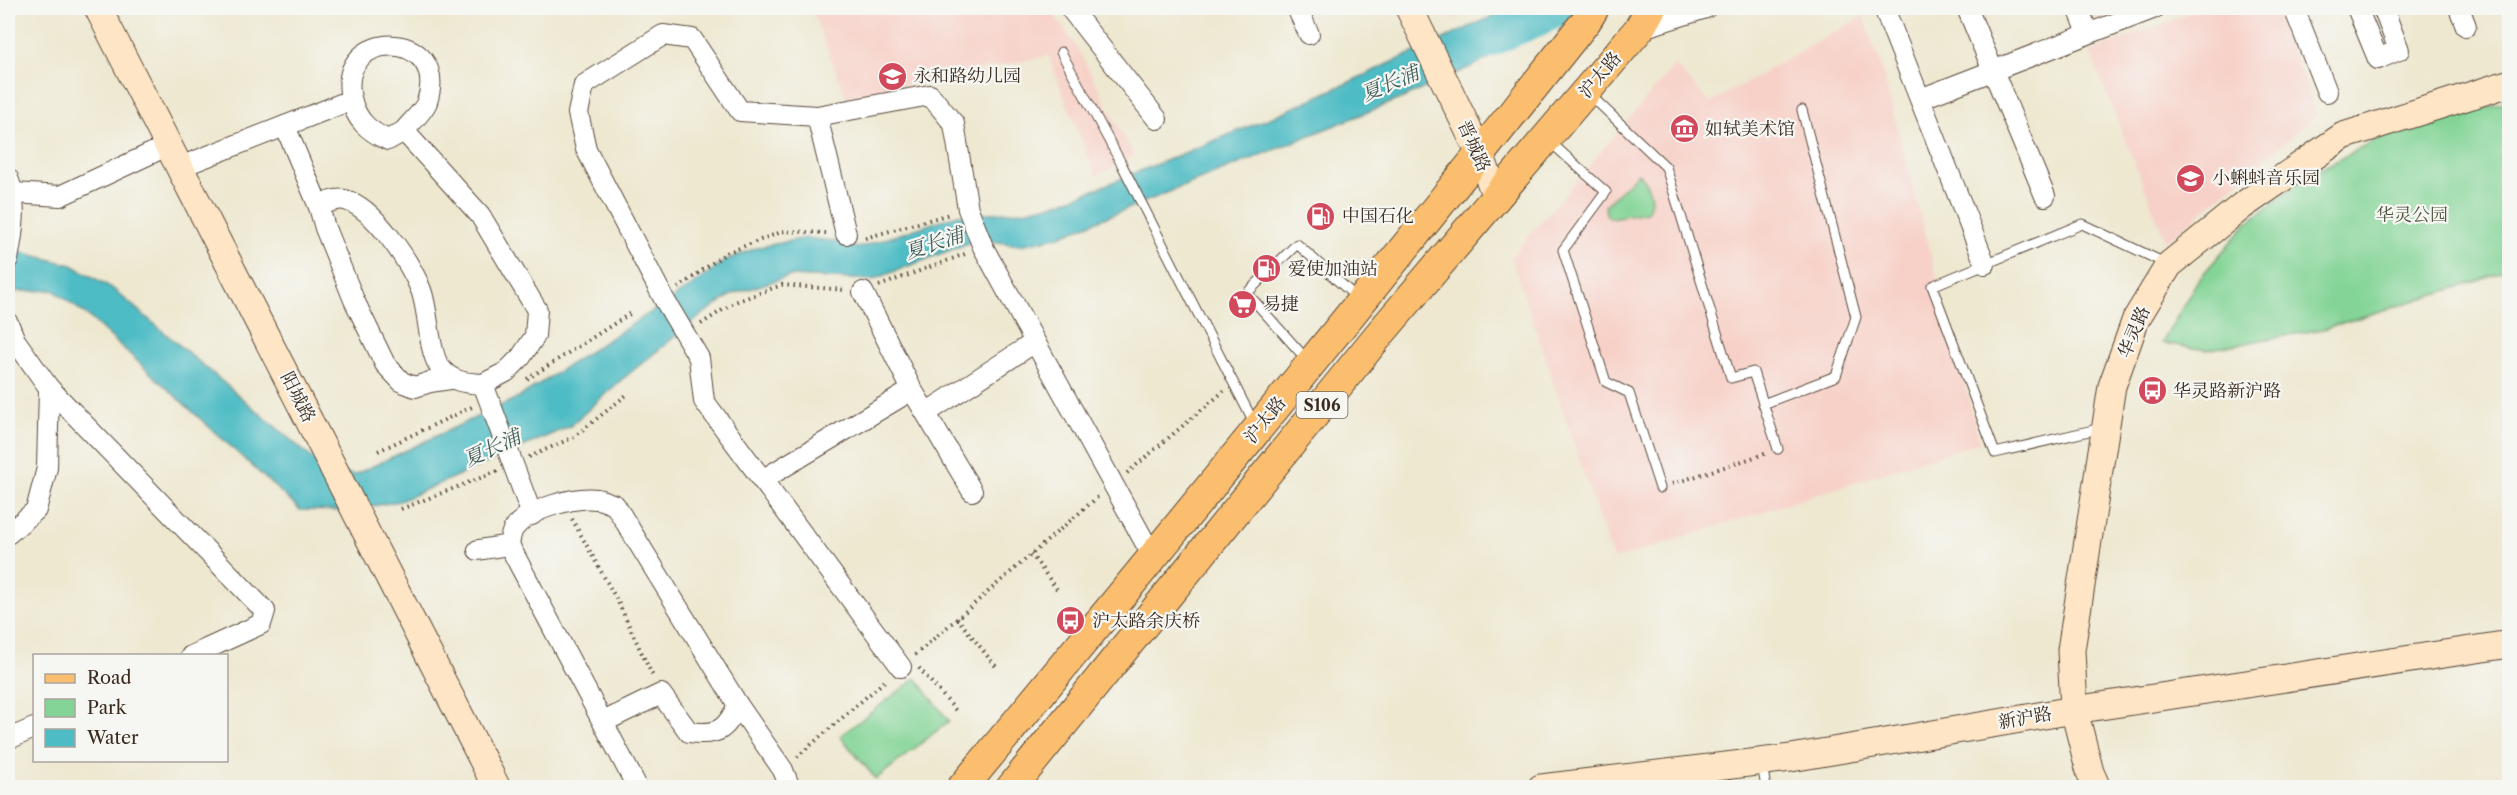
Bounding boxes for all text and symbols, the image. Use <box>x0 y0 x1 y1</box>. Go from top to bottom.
street label: 沪太路 <box>1574 47 1626 103</box>
water label: 夏长浦 <box>1358 59 1425 106</box>
school or university icon: 永和路幼儿园 <box>876 60 908 92</box>
place label: 永和路幼儿园 <box>913 65 1021 87</box>
museum icon: 如轼美术馆 <box>1668 113 1700 145</box>
street label: 晋城路 <box>1453 117 1495 175</box>
place label: 如轼美术馆 <box>1705 118 1795 140</box>
school or university icon: 小蝌蚪音乐园 <box>2175 162 2207 194</box>
place label: 小蝌蚪音乐园 <box>2212 167 2320 189</box>
fuel station icon: 中国石化 <box>1305 200 1337 232</box>
park label: 华灵公园 <box>2376 204 2448 226</box>
place label: 中国石化 <box>1342 205 1414 227</box>
water label: 夏长浦 <box>902 221 969 264</box>
fuel station icon: 爱使加油站 <box>1251 253 1283 285</box>
place label: 爱使加油站 <box>1288 258 1378 280</box>
supermarket icon: 易捷 <box>1226 288 1258 320</box>
place label: 易捷 <box>1263 293 1299 315</box>
street label: 华灵路 <box>2113 303 2155 361</box>
street label: 阳城路 <box>276 368 320 426</box>
bus stop icon: 华灵路新沪路 <box>2136 375 2168 407</box>
place label: 华灵路新沪路 <box>2173 380 2281 402</box>
street label: 沪太路 <box>1239 392 1291 448</box>
road number: S106 <box>1296 392 1348 418</box>
water label: 夏长浦 <box>460 423 527 472</box>
bus stop icon: 沪太路余庆桥 <box>1055 605 1087 637</box>
place label: 沪太路余庆桥 <box>1092 610 1200 632</box>
legend <box>33 654 228 762</box>
text: Road <box>87 667 132 689</box>
text: Park <box>87 697 128 719</box>
street label: 新沪路 <box>1997 702 2053 734</box>
text: Water <box>86 727 139 749</box>

